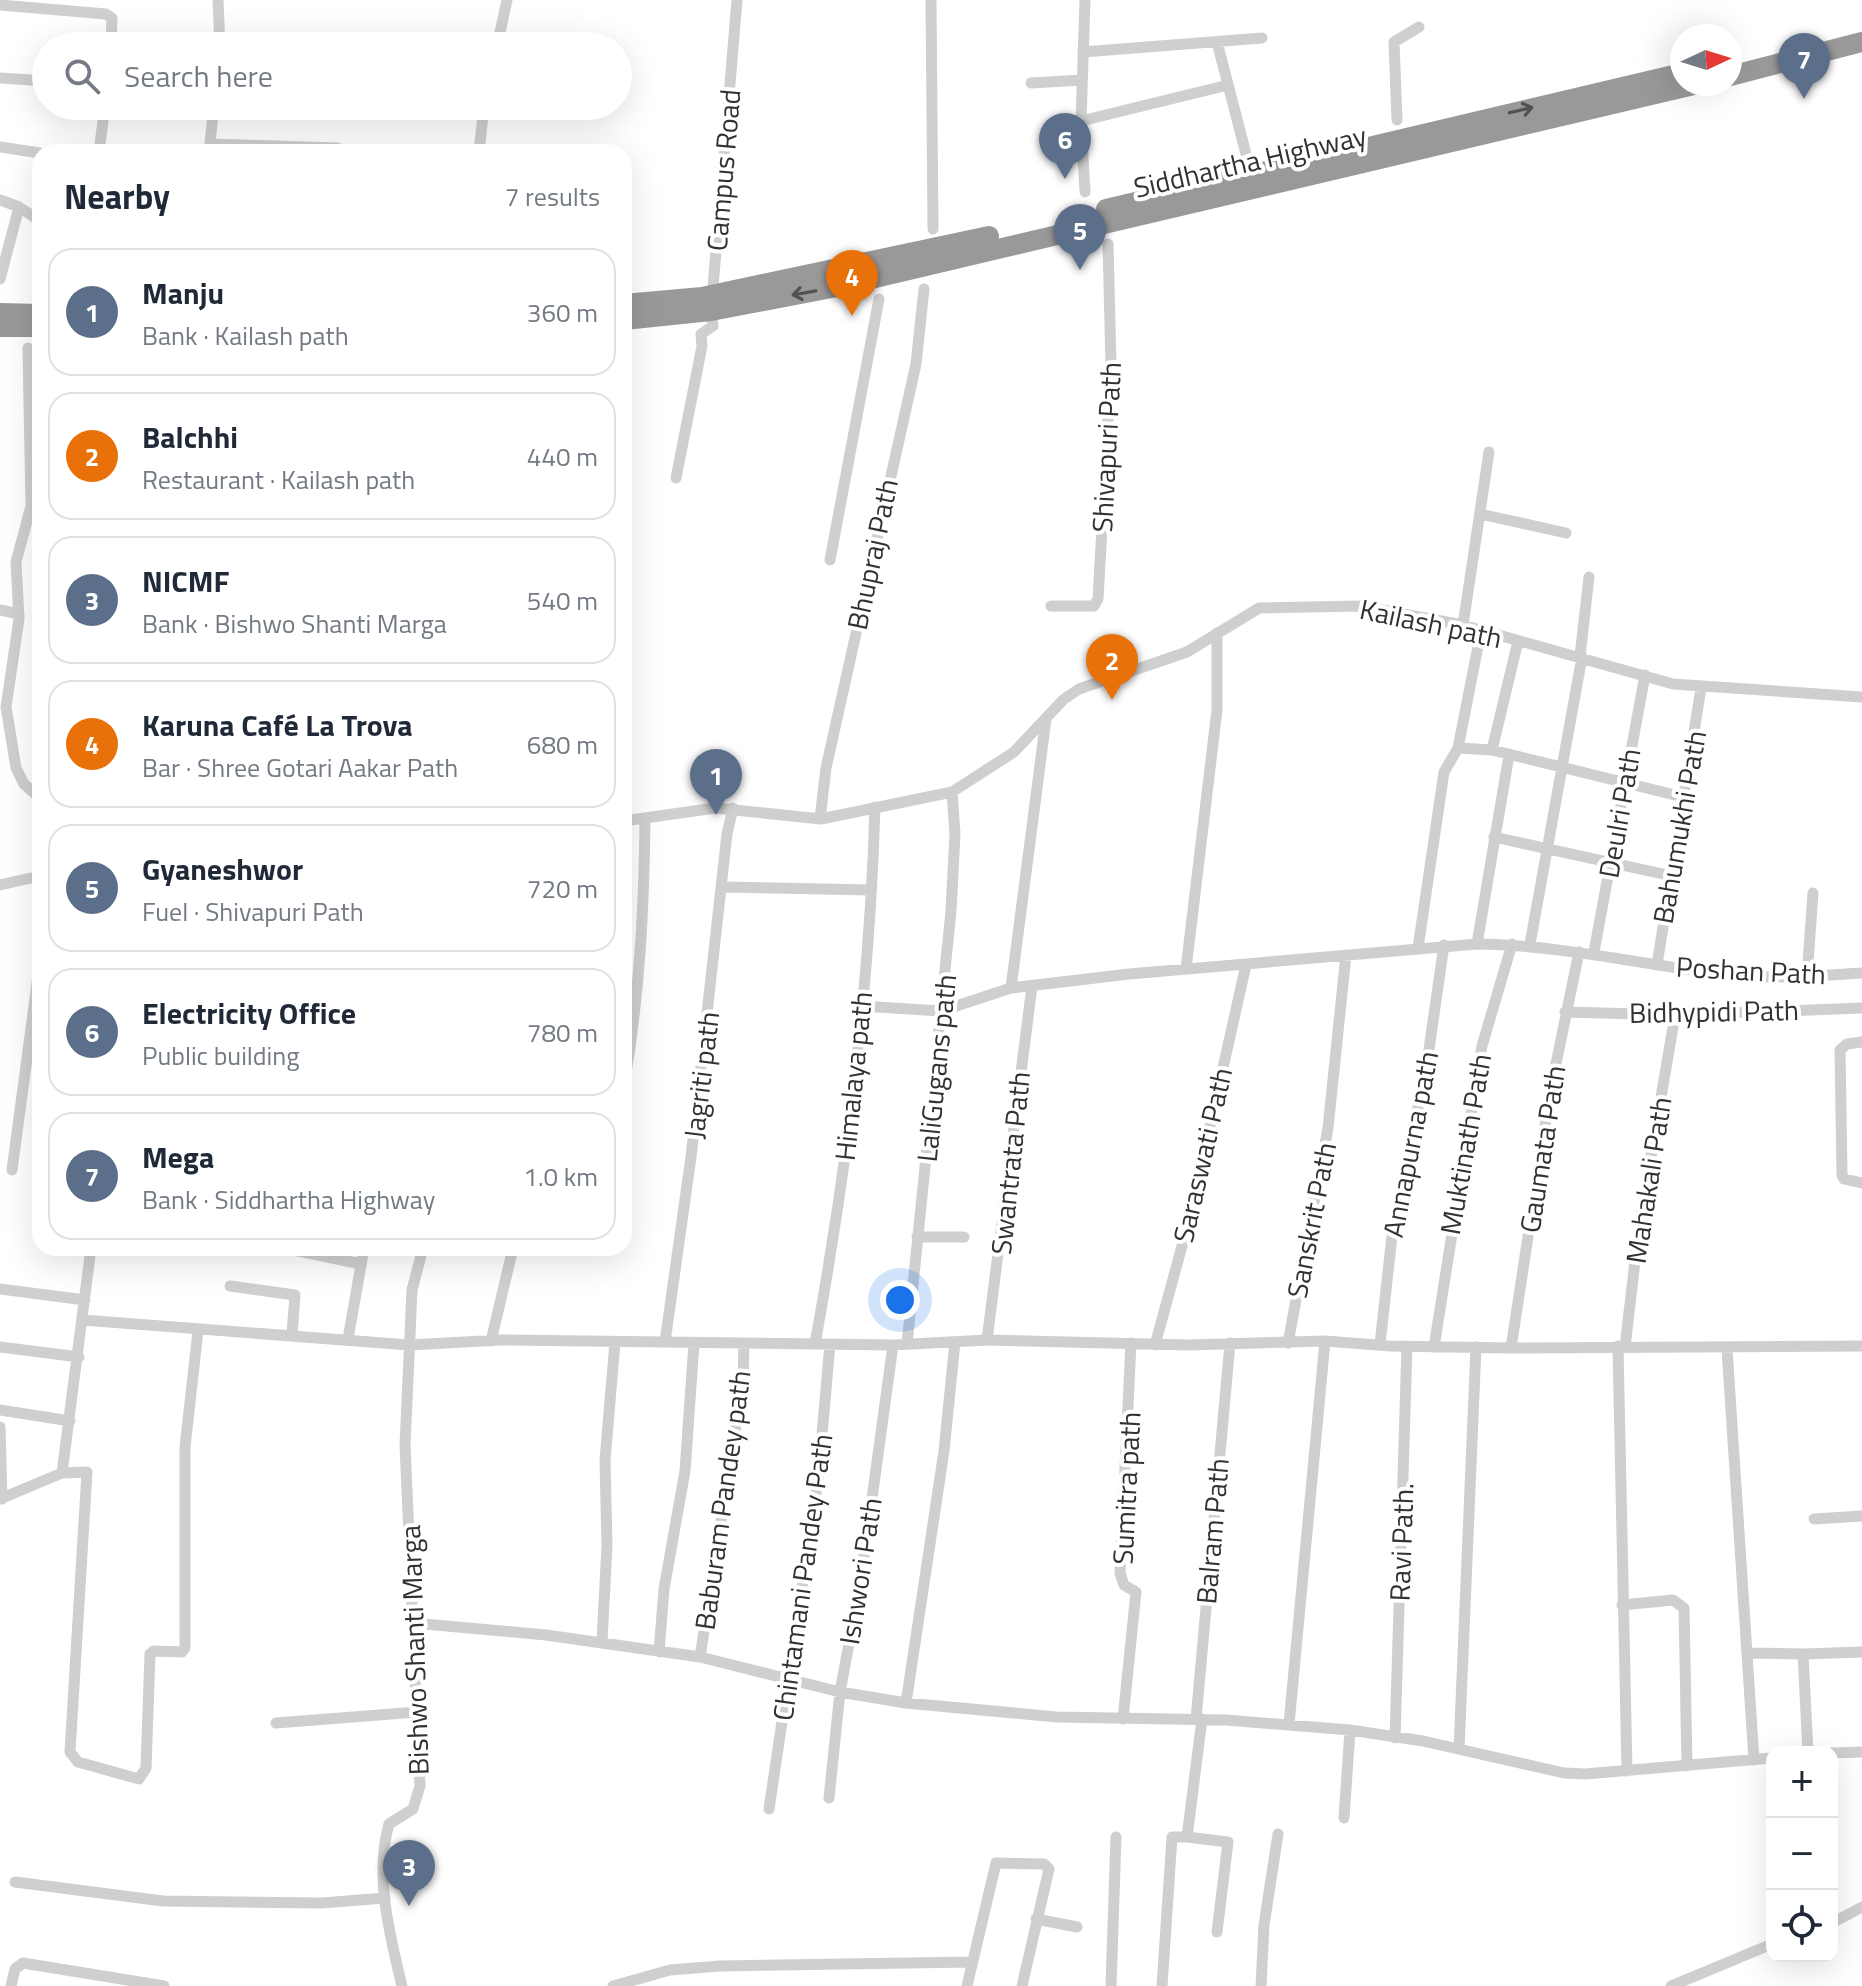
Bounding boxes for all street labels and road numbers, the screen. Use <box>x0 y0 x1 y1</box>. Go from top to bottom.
street label: Campus Road <box>695 87 751 253</box>
street label: Siddhartha Highway <box>1129 113 1371 209</box>
street label: Shivapuri Path <box>1080 361 1132 533</box>
street label: Bhupraj Path <box>835 475 909 633</box>
street label: Kailash path <box>1356 587 1506 659</box>
street label: Bahumukhi Path <box>1641 727 1717 927</box>
street label: Deulri Path <box>1586 745 1652 881</box>
street label: Poshan Path <box>1675 945 1827 995</box>
street label: LaliGugans path <box>905 972 967 1164</box>
street label: Bidhypidi Path <box>1629 988 1799 1034</box>
street label: Himalaya path <box>823 989 883 1163</box>
street label: Jagriti path <box>672 1009 730 1141</box>
street label: Annapurna path <box>1371 1047 1449 1241</box>
street label: Muktinath Path <box>1428 1050 1502 1238</box>
street label: Gaumata Path <box>1508 1062 1576 1236</box>
street label: Saraswati Path <box>1161 1063 1243 1247</box>
street label: Swantrata Path <box>979 1069 1041 1257</box>
street label: Mahakali Path <box>1614 1094 1682 1266</box>
street label: Sanskrit Path <box>1275 1138 1347 1302</box>
street label: Baburam Pandey path <box>682 1367 762 1633</box>
street label: Sumitra path <box>1101 1411 1151 1565</box>
street label: Chintamani Pandey Path <box>761 1431 843 1723</box>
street label: Balram Path <box>1184 1456 1240 1606</box>
street label: Ravi Path. <box>1377 1482 1425 1602</box>
street label: Ishwori Path <box>827 1494 893 1648</box>
street label: Bishwo Shanti Marga <box>388 1524 440 1776</box>

